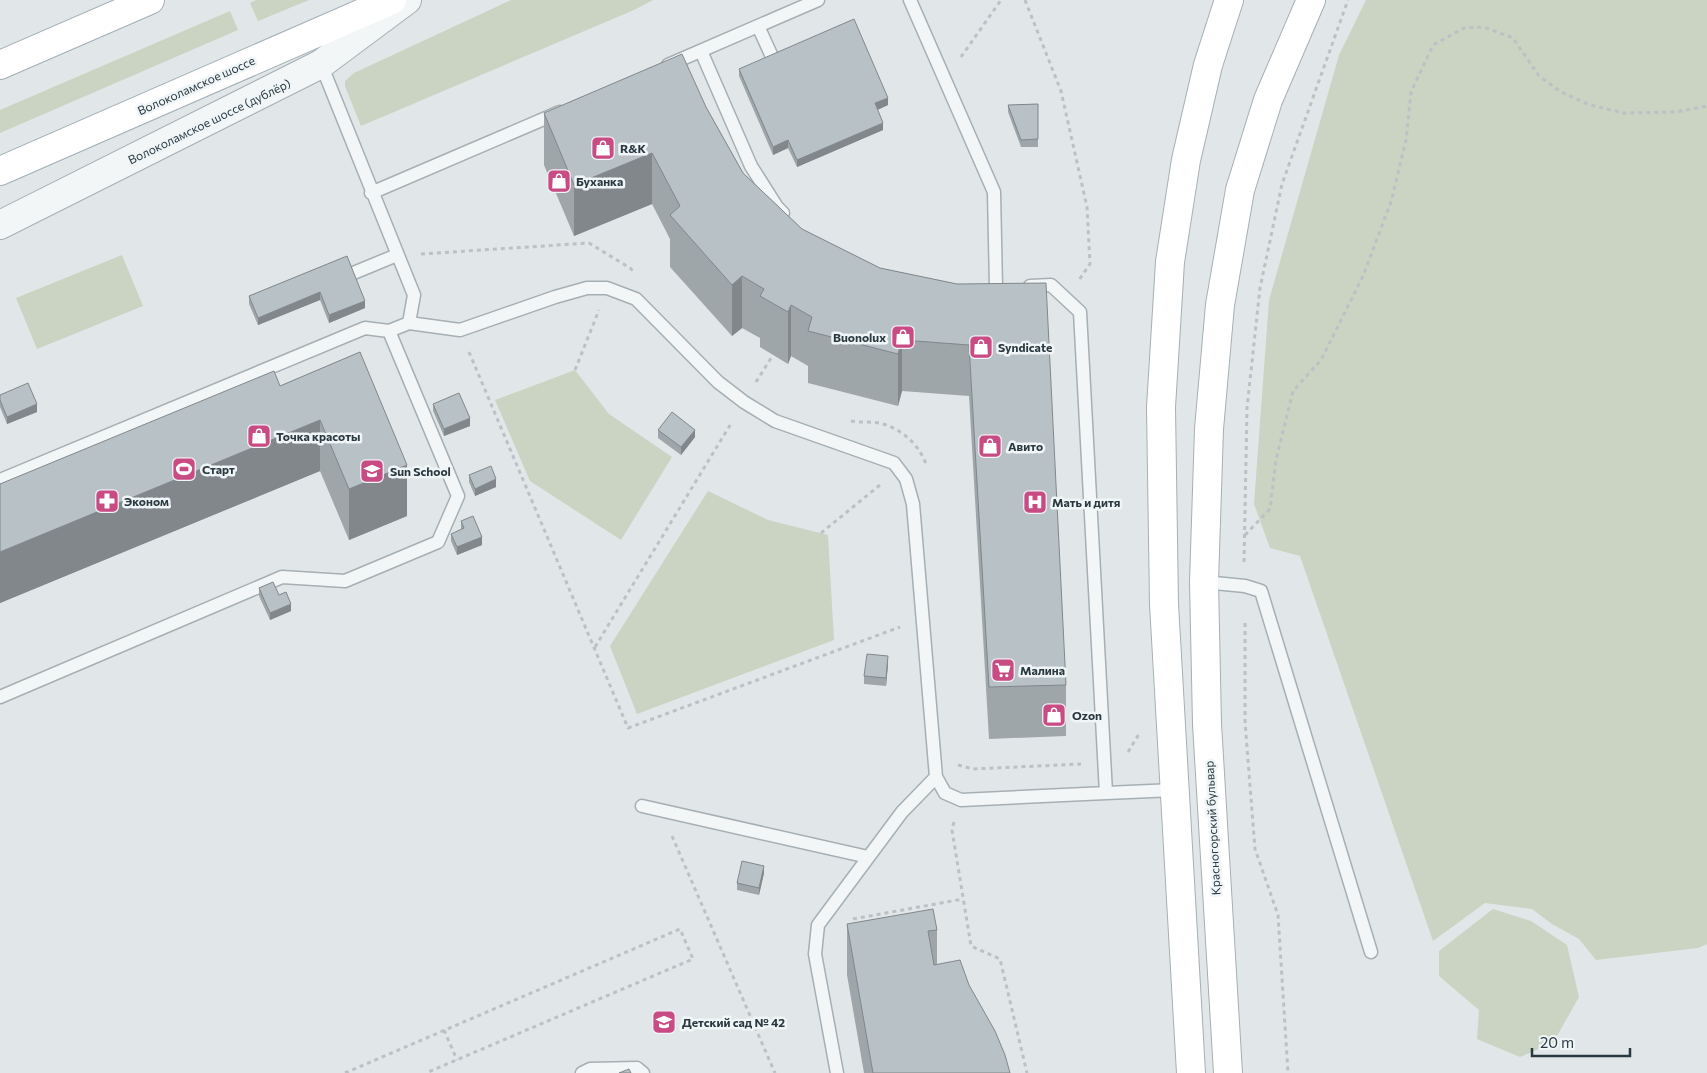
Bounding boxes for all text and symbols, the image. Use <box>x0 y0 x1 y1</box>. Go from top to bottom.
street label: Волоколамское шоссе <box>135 53 257 117</box>
street label: Волоколамское шоссе (дублёр) <box>126 76 292 166</box>
shop icon: R&K <box>590 135 616 161</box>
place label: R&K <box>620 141 646 155</box>
shop icon: Буханка <box>546 168 572 194</box>
place label: Буханка <box>576 174 623 188</box>
shop icon: Buonolux <box>890 324 916 350</box>
place label: Buonolux <box>833 330 886 344</box>
shop icon: Syndicate <box>968 334 994 360</box>
place label: Syndicate <box>998 340 1052 354</box>
shop icon: Точка красоты <box>246 423 272 449</box>
place label: Точка красоты <box>276 429 360 443</box>
shop icon: Авито <box>977 433 1003 459</box>
place label: Авито <box>1008 439 1043 453</box>
sports icon: Старт <box>171 456 197 482</box>
school or university icon: Sun School <box>359 458 385 484</box>
place label: Старт <box>202 462 235 476</box>
place label: Sun School <box>390 464 451 478</box>
pharmacy icon: Эконом <box>94 488 120 514</box>
hospital icon: Мать и дитя <box>1022 489 1048 515</box>
place label: Эконом <box>124 494 169 508</box>
place label: Мать и дитя <box>1052 495 1120 509</box>
supermarket icon: Малина <box>990 657 1016 683</box>
place label: Малина <box>1020 663 1065 677</box>
shop icon: Ozon <box>1041 702 1067 728</box>
place label: Ozon <box>1072 708 1102 722</box>
street label: Красногорский бульвар <box>1201 760 1223 896</box>
school or university icon: Детский сад № 42 <box>651 1009 677 1035</box>
place label: Детский сад № 42 <box>682 1015 785 1029</box>
scale bar <box>1532 1026 1630 1058</box>
text: 20 m <box>1540 1033 1574 1051</box>

